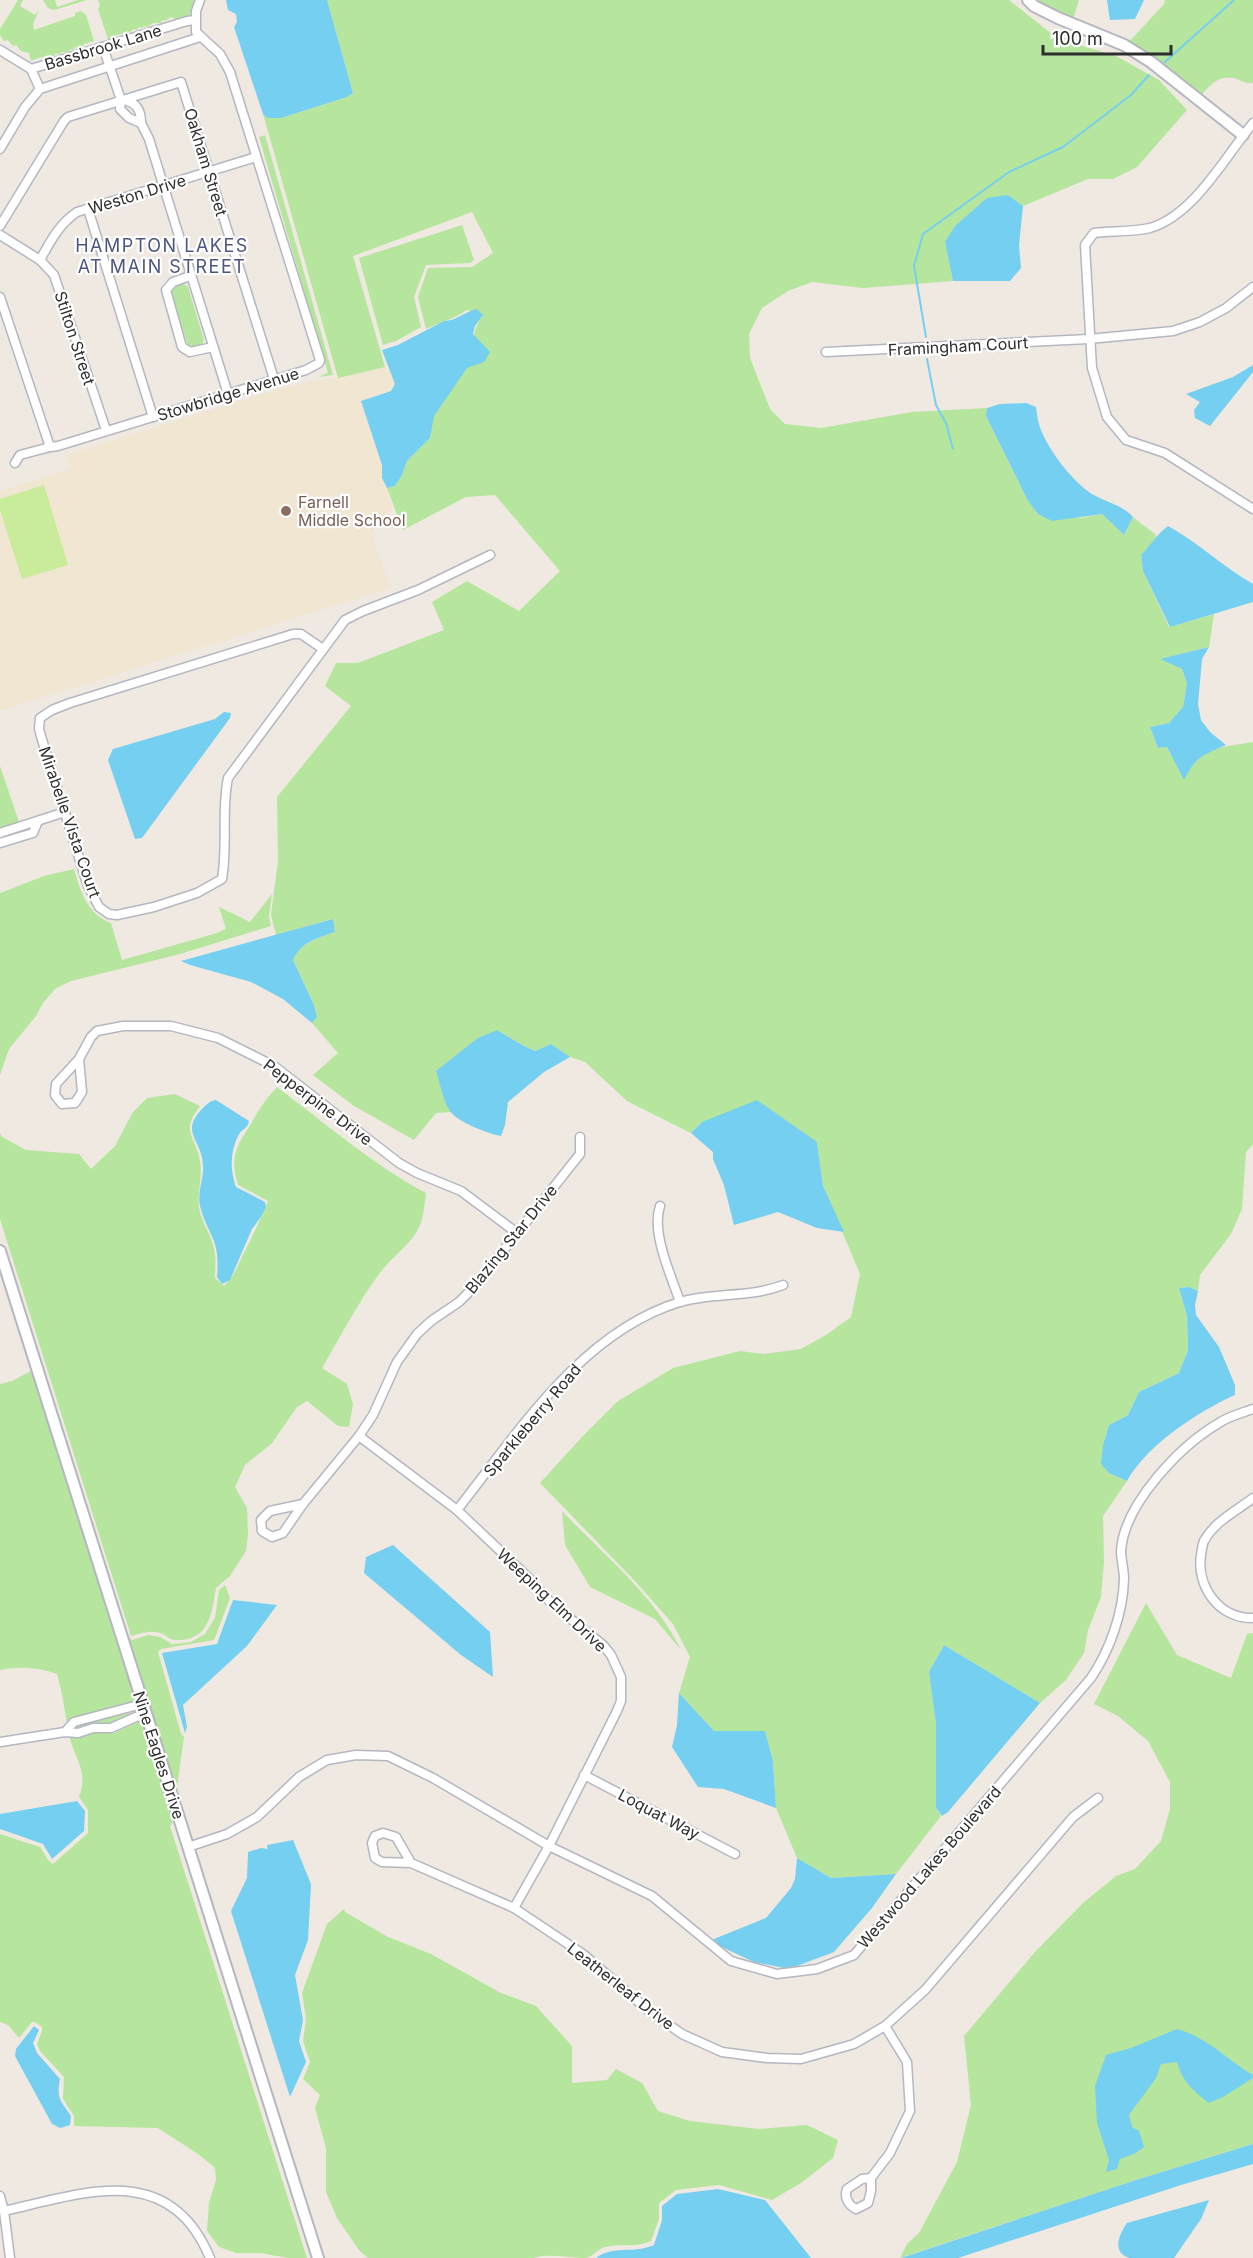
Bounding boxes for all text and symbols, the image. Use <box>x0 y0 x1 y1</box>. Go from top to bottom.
scale bar <box>1043 18 1170 56</box>
street label: Bassbrook Lane <box>42 20 164 74</box>
text: 100 m <box>1052 28 1103 49</box>
street label: Oakham Street <box>180 105 232 219</box>
street label: Weston Drive <box>86 170 188 218</box>
district label: HAMPTON LAKES AT MAIN STREET <box>75 235 249 277</box>
street label: Stilton Street <box>50 289 100 387</box>
street label: Framingham Court <box>887 332 1029 360</box>
street label: Stowbridge Avenue <box>155 363 301 425</box>
place label: Farnell Middle School <box>298 492 406 530</box>
marker: Farnell Middle School <box>279 504 293 518</box>
street label: Mirabelle Vista Court <box>35 744 105 900</box>
street label: Pepperpine Drive <box>260 1055 376 1149</box>
street label: Blazing Star Drive <box>461 1180 561 1298</box>
street label: Sparkleberry Road <box>479 1359 585 1481</box>
street label: Weeping Elm Drive <box>493 1544 611 1656</box>
street label: Nine Eagles Drive <box>129 1688 189 1822</box>
street label: Westwood Lakes Boulevard <box>853 1782 1005 1952</box>
street label: Loquat Way <box>615 1784 703 1844</box>
street label: Leatherleaf Drive <box>564 1938 678 2034</box>

